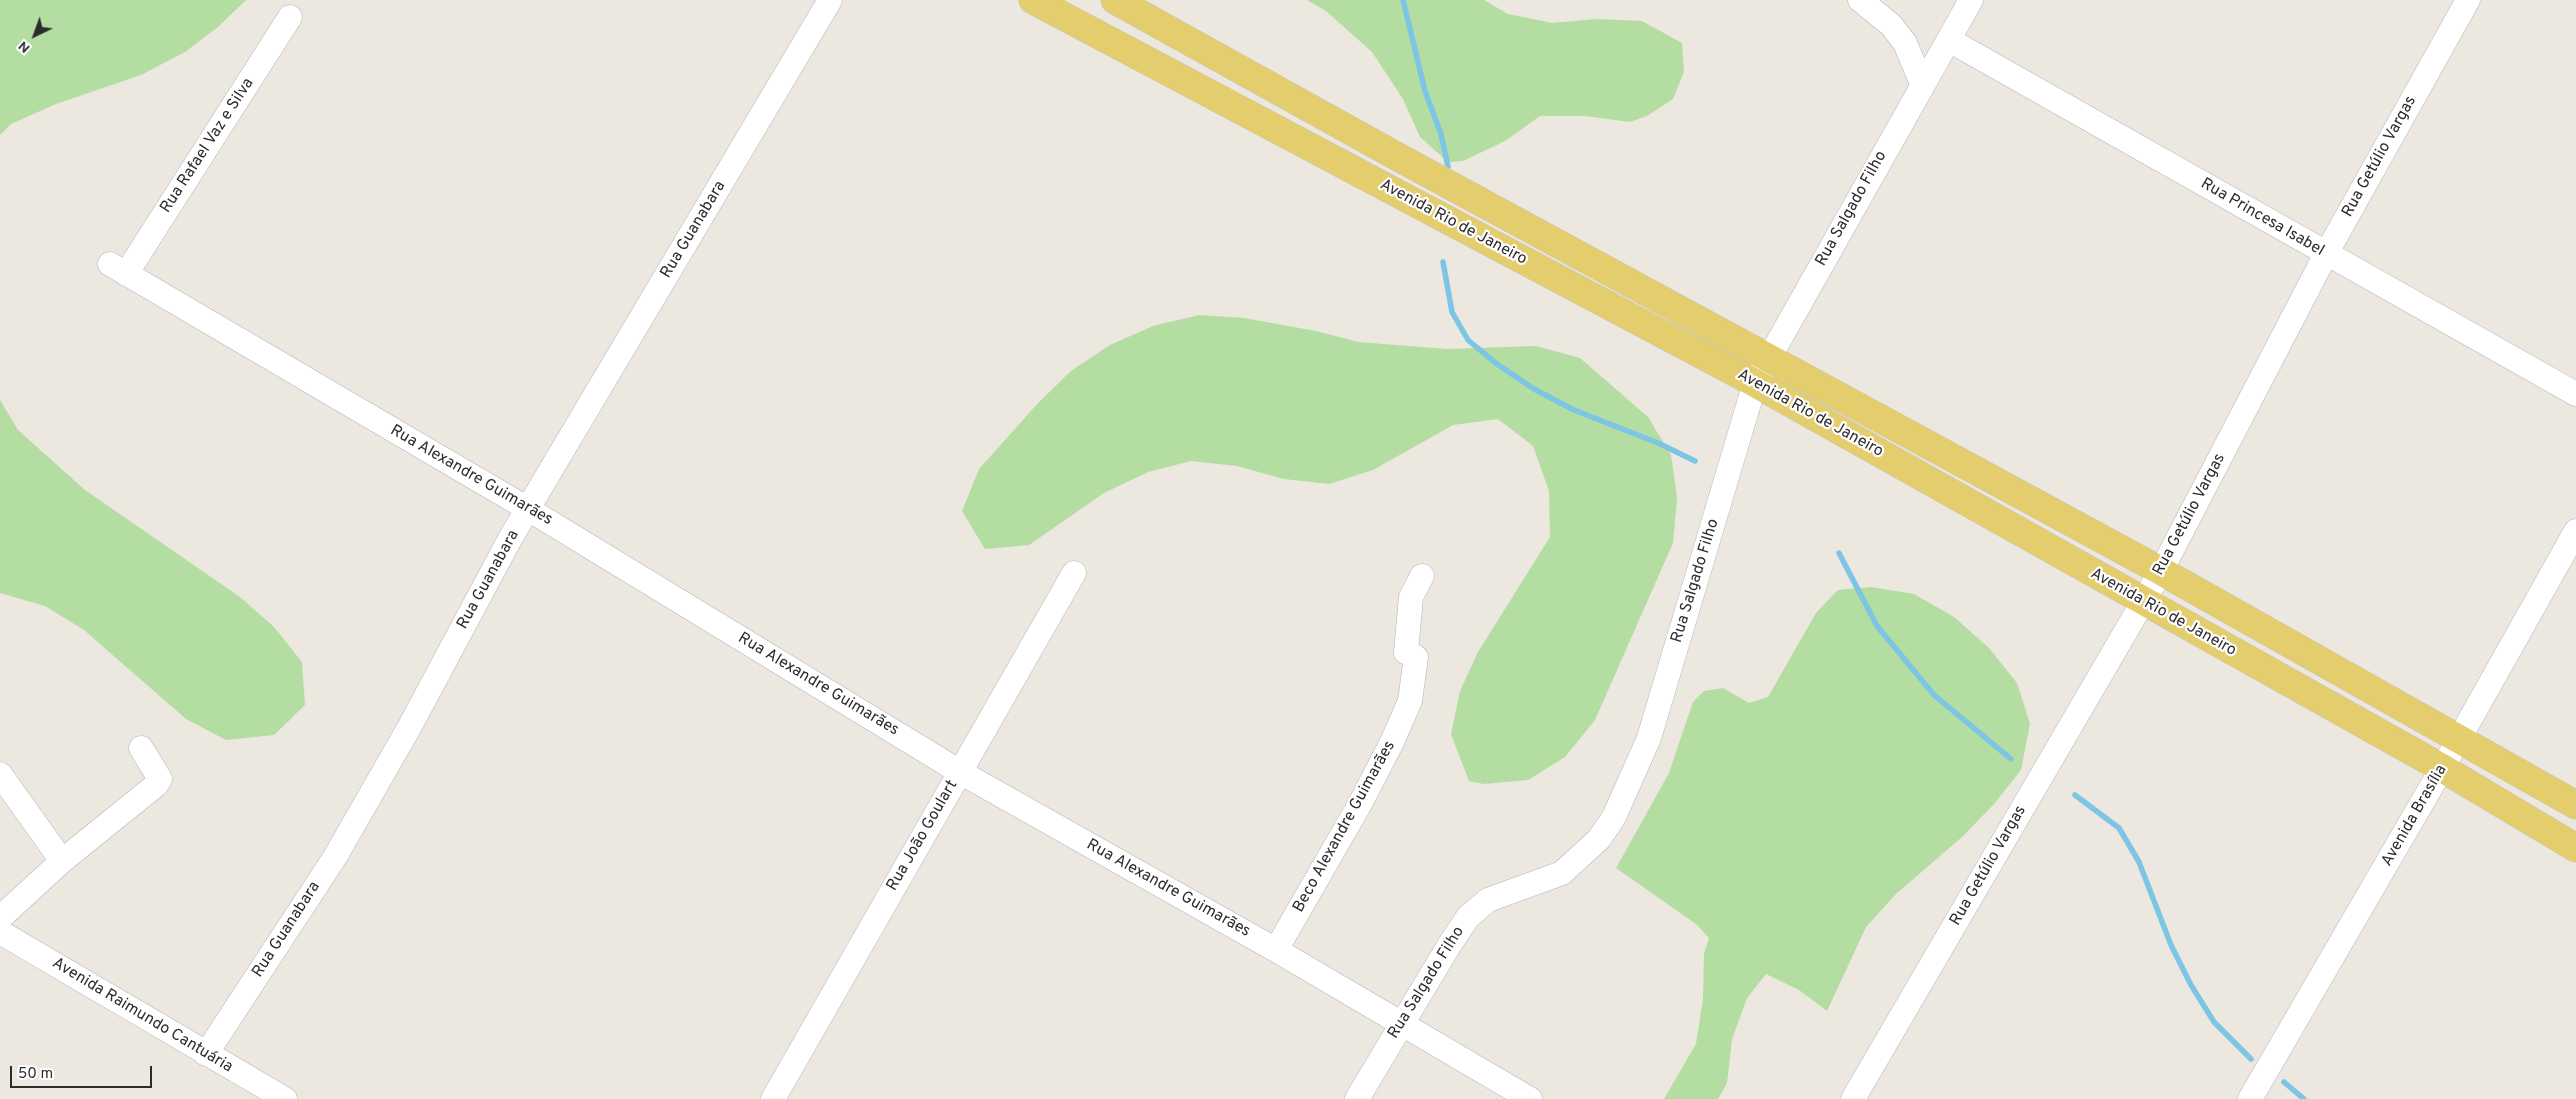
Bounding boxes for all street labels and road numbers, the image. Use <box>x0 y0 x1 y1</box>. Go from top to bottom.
street label: Rua Rafael Vaz e Silva <box>157 75 259 217</box>
street label: Rua Getúlio Vargas <box>2339 93 2421 221</box>
street label: Rua Salgado Filho <box>1812 148 1892 270</box>
street label: Rua Princesa Isabel <box>2197 175 2327 261</box>
street label: Avenida Rio de Janeiro <box>1376 176 1530 270</box>
street label: Rua Guanabara <box>657 178 731 282</box>
street label: Avenida Rio de Janeiro <box>1734 366 1886 462</box>
street label: Rua Alexandre Guimarães <box>386 422 556 530</box>
street label: Rua Getúlio Vargas <box>2150 451 2230 579</box>
street label: Rua Salgado Filho <box>1668 517 1724 645</box>
street label: Rua Guanabara <box>454 527 524 633</box>
street label: Avenida Rio de Janeiro <box>2087 565 2239 661</box>
street label: Rua Alexandre Guimarães <box>734 629 902 741</box>
street label: Beco Alexandre Guimarães <box>1290 738 1400 916</box>
street label: Avenida Brasília <box>2378 762 2452 870</box>
street label: Rua João Goulart <box>884 777 962 895</box>
street label: Rua Getúlio Vargas <box>1947 803 2031 929</box>
street label: Rua Alexandre Guimarães <box>1083 836 1253 942</box>
street label: Rua Guanabara <box>249 879 325 981</box>
street label: Rua Salgado Filho <box>1385 923 1469 1043</box>
street label: Avenida Raimundo Cantuária <box>48 954 236 1078</box>

